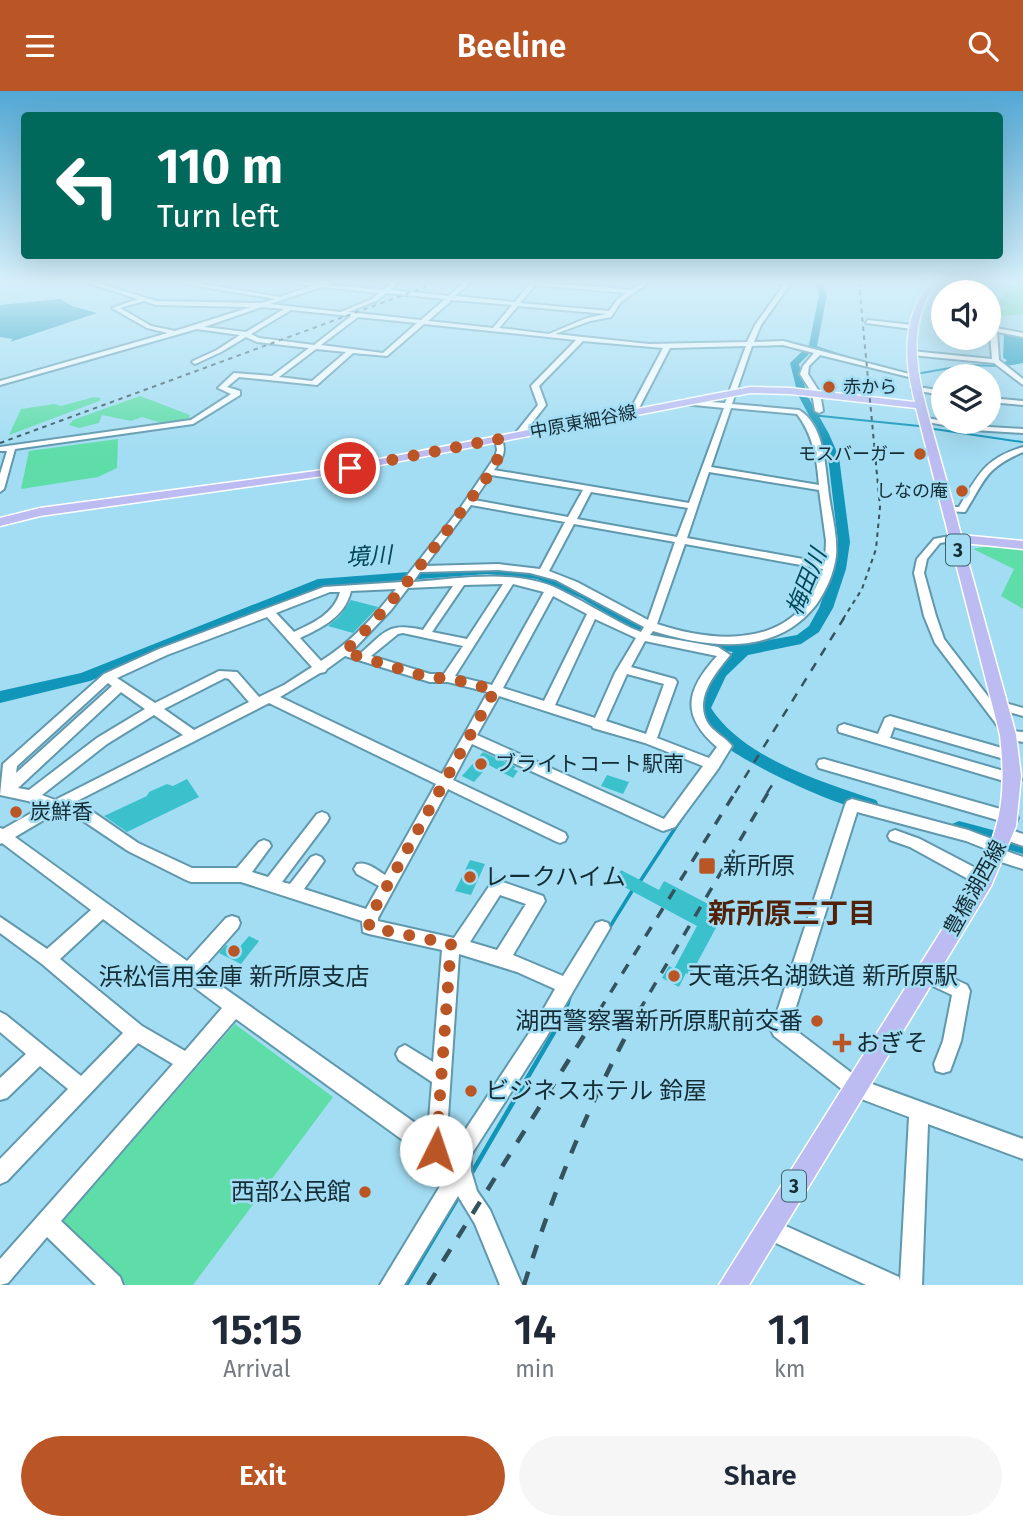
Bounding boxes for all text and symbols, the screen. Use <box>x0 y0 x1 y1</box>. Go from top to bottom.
icon: menu <box>21 27 59 65</box>
text: Beeline <box>457 27 566 65</box>
icon: search <box>964 27 1002 65</box>
text: 110 m <box>157 137 283 196</box>
icon: left <box>42 140 133 231</box>
text: Turn left <box>157 197 279 235</box>
map controls <box>931 280 1001 434</box>
button: sound <box>931 280 1001 350</box>
button: layers <box>931 364 1001 434</box>
place label: 赤から <box>843 376 897 398</box>
marker: 赤から <box>821 379 837 395</box>
street label: 中原東細谷線 <box>528 401 638 443</box>
pin <box>320 438 380 498</box>
place label: モスバーガー <box>798 443 906 465</box>
marker: モスバーガー <box>912 446 928 462</box>
icon: arrive <box>331 449 369 487</box>
place label: しなの庵 <box>876 480 948 502</box>
marker: しなの庵 <box>954 483 970 499</box>
road number: 3 <box>946 535 970 565</box>
water label: 境川 <box>345 540 396 572</box>
water label: 梅田川 <box>780 542 833 619</box>
place label: ブライトコート駅南 <box>495 751 684 777</box>
marker: ブライトコート駅南 <box>473 756 489 772</box>
place label: 炭鮮香 <box>30 799 93 825</box>
marker: 炭鮮香 <box>8 804 24 820</box>
street label: 豊橋湖西線 <box>938 836 1012 940</box>
place label: 新所原 <box>723 852 795 880</box>
marker: 新所原 <box>697 856 717 876</box>
place label: レークハイム <box>484 863 626 891</box>
marker: レークハイム <box>462 869 478 885</box>
district label: 新所原三丁目 <box>708 897 876 930</box>
marker: 浜松信用金庫 新所原支店 <box>226 943 242 959</box>
place label: 天竜浜名湖鉄道 新所原駅 <box>688 962 958 990</box>
place label: 浜松信用金庫 新所原支店 <box>99 963 369 991</box>
marker: 天竜浜名湖鉄道 新所原駅 <box>666 968 682 984</box>
place label: 湖西警察署新所原駅前交番 <box>515 1007 803 1035</box>
marker: 湖西警察署新所原駅前交番 <box>809 1013 825 1029</box>
place label: おぎそ <box>856 1029 928 1057</box>
marker: おぎそ <box>834 1035 850 1051</box>
place label: ビジネスホテル 鈴屋 <box>485 1077 707 1105</box>
marker: ビジネスホテル 鈴屋 <box>463 1083 479 1099</box>
position arrow <box>399 1113 473 1187</box>
road number: 3 <box>782 1170 806 1201</box>
place label: 西部公民館 <box>231 1178 351 1206</box>
marker: 西部公民館 <box>357 1184 373 1200</box>
text: 15:15 <box>211 1305 302 1355</box>
text: 14 <box>514 1305 556 1355</box>
text: 1.1 <box>768 1305 812 1355</box>
text: Arrival <box>223 1355 291 1383</box>
text: min <box>515 1355 555 1383</box>
text: km <box>774 1355 805 1383</box>
button: Exit <box>21 1436 505 1516</box>
button: Share <box>519 1436 1002 1516</box>

